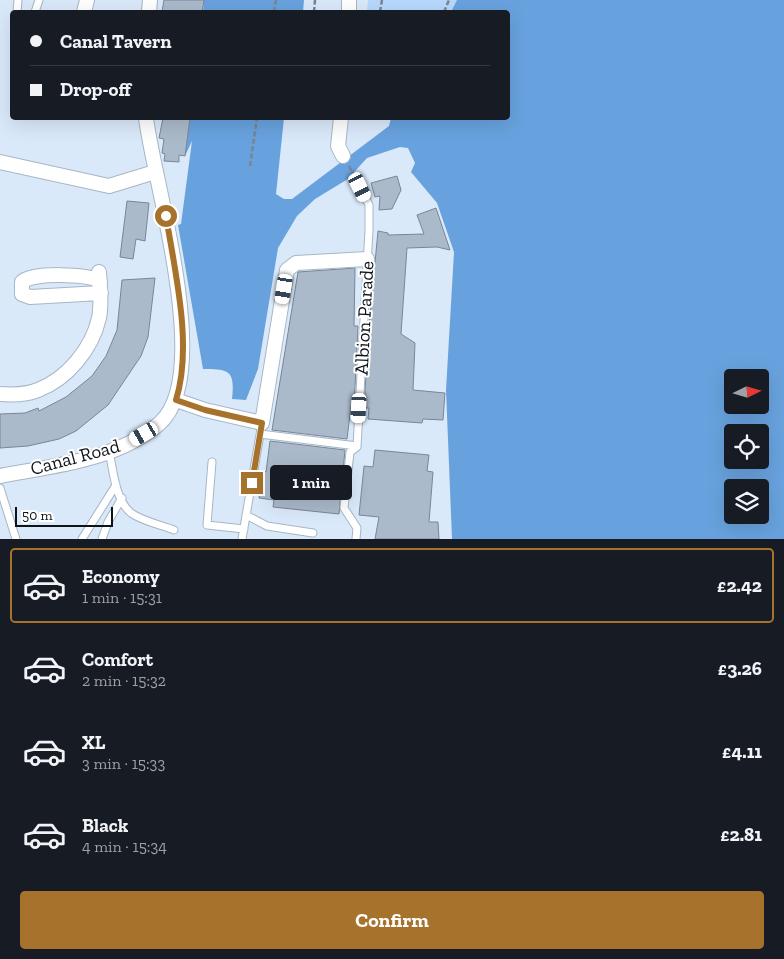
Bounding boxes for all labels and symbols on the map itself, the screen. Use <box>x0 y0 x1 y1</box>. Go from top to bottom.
car <box>346 170 373 204</box>
route start <box>155 205 177 227</box>
street label: Albion Parade <box>350 260 378 376</box>
car <box>274 273 293 305</box>
north arrow <box>724 369 769 414</box>
car <box>350 393 367 423</box>
car <box>127 420 160 448</box>
street label: Canal Road <box>28 434 123 480</box>
callout: 1 min <box>270 466 352 500</box>
route end <box>241 472 263 494</box>
scale bar <box>15 504 112 527</box>

